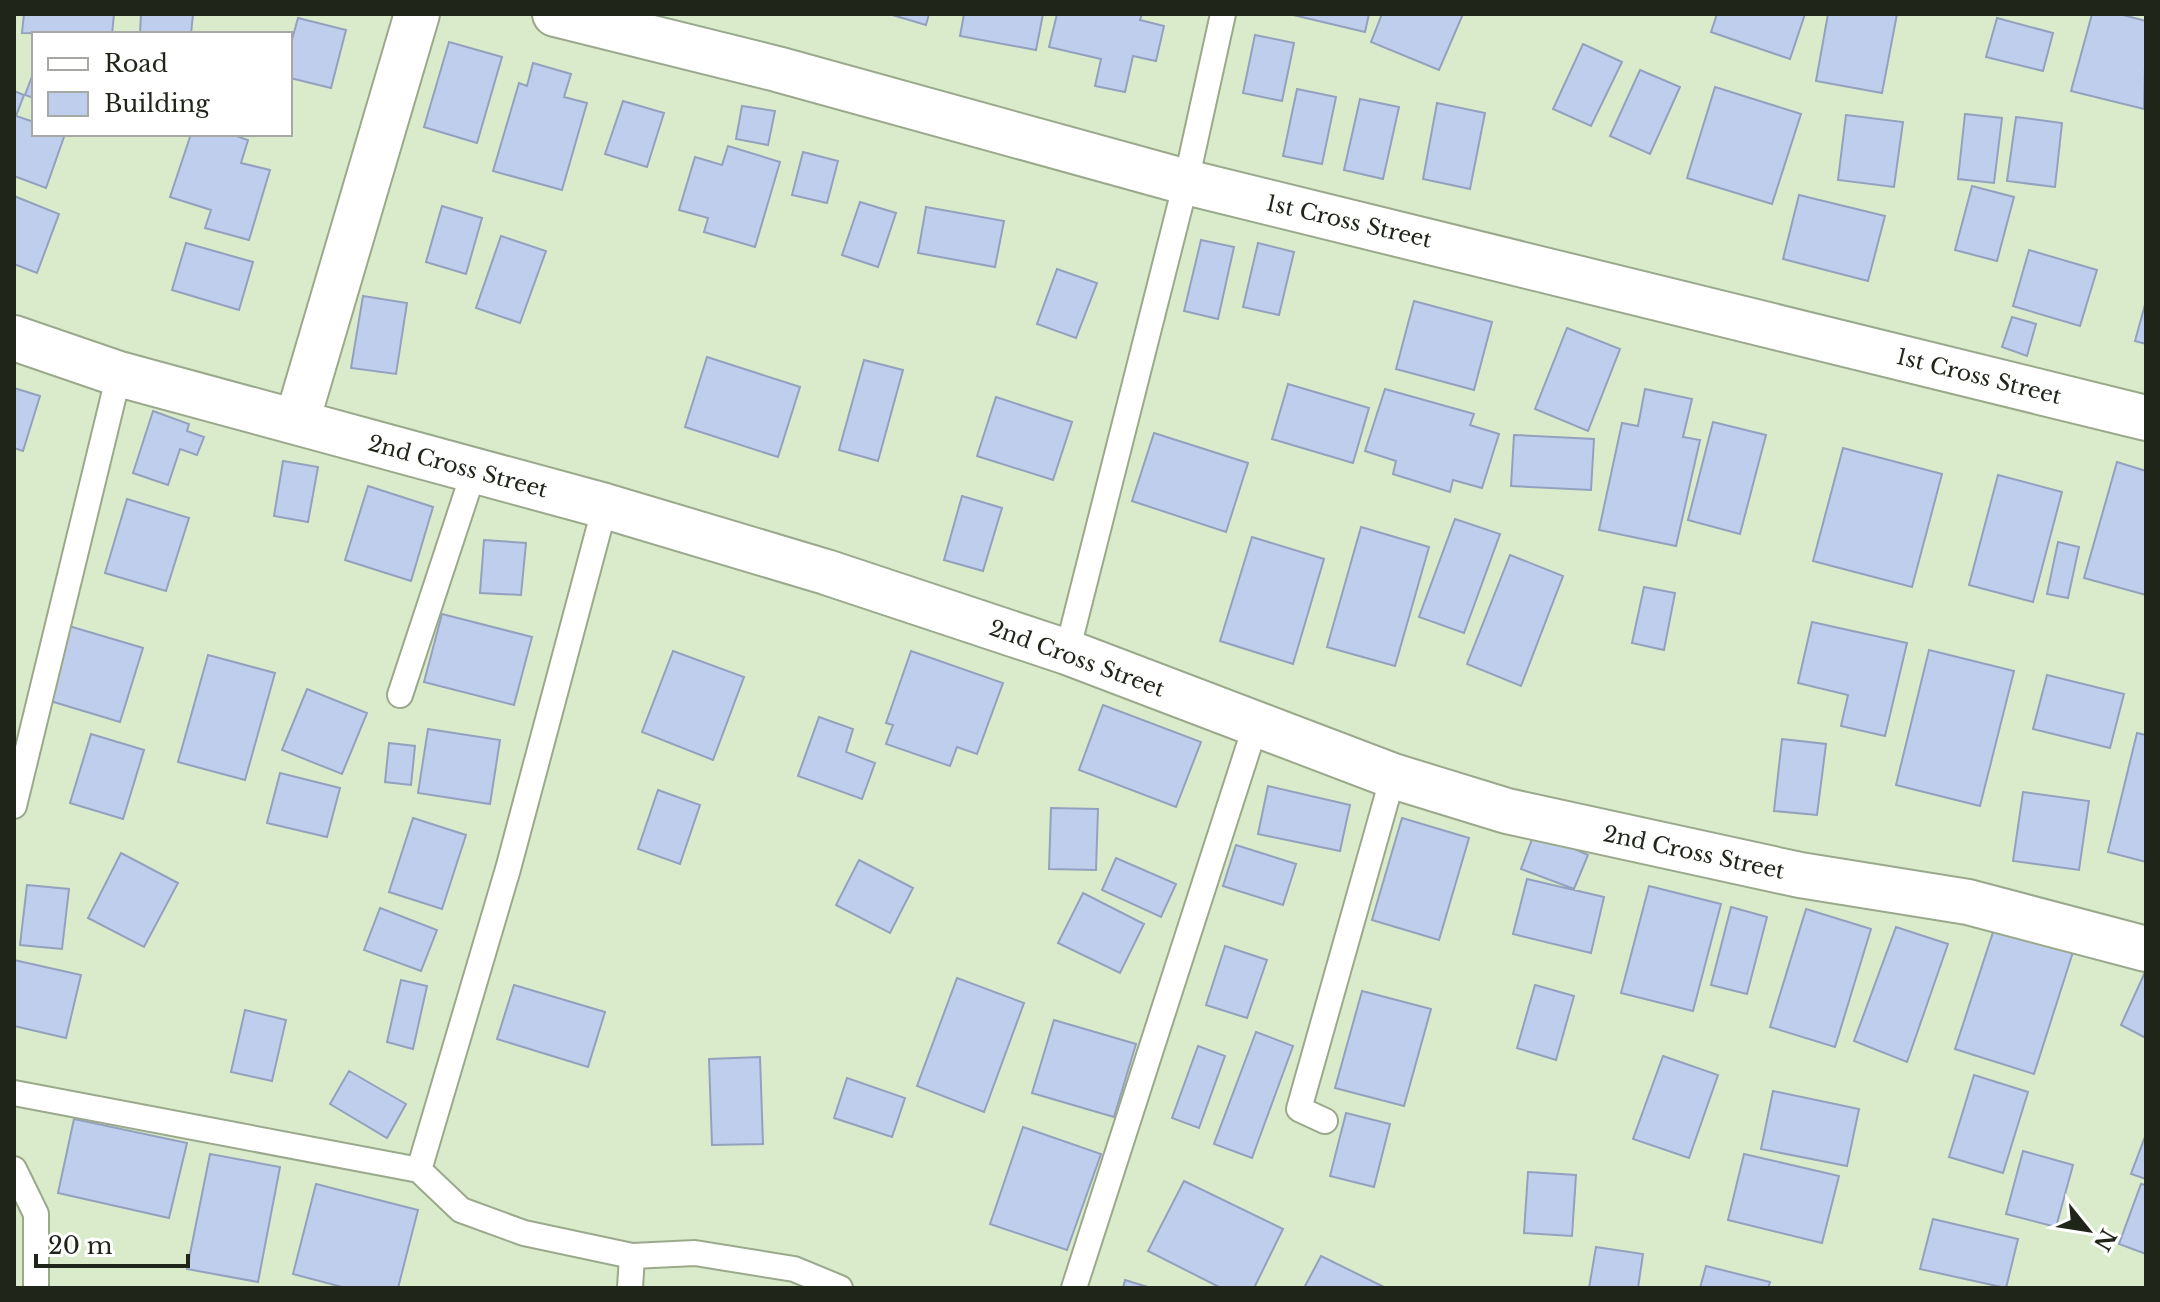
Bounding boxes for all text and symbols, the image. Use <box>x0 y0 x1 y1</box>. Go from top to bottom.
legend <box>32 32 292 136</box>
text: Road <box>104 49 168 78</box>
text: Building <box>104 89 210 118</box>
street label: 1st Cross Street <box>1263 189 1435 254</box>
street label: 1st Cross Street <box>1894 343 2065 410</box>
street label: 2nd Cross Street <box>365 430 551 504</box>
street label: 2nd Cross Street <box>985 614 1169 703</box>
street label: 2nd Cross Street <box>1601 820 1788 885</box>
north arrow <box>2048 1190 2128 1270</box>
scale bar <box>36 1218 188 1268</box>
text: N <box>2088 1224 2122 1256</box>
text: 20 m <box>48 1231 113 1260</box>

